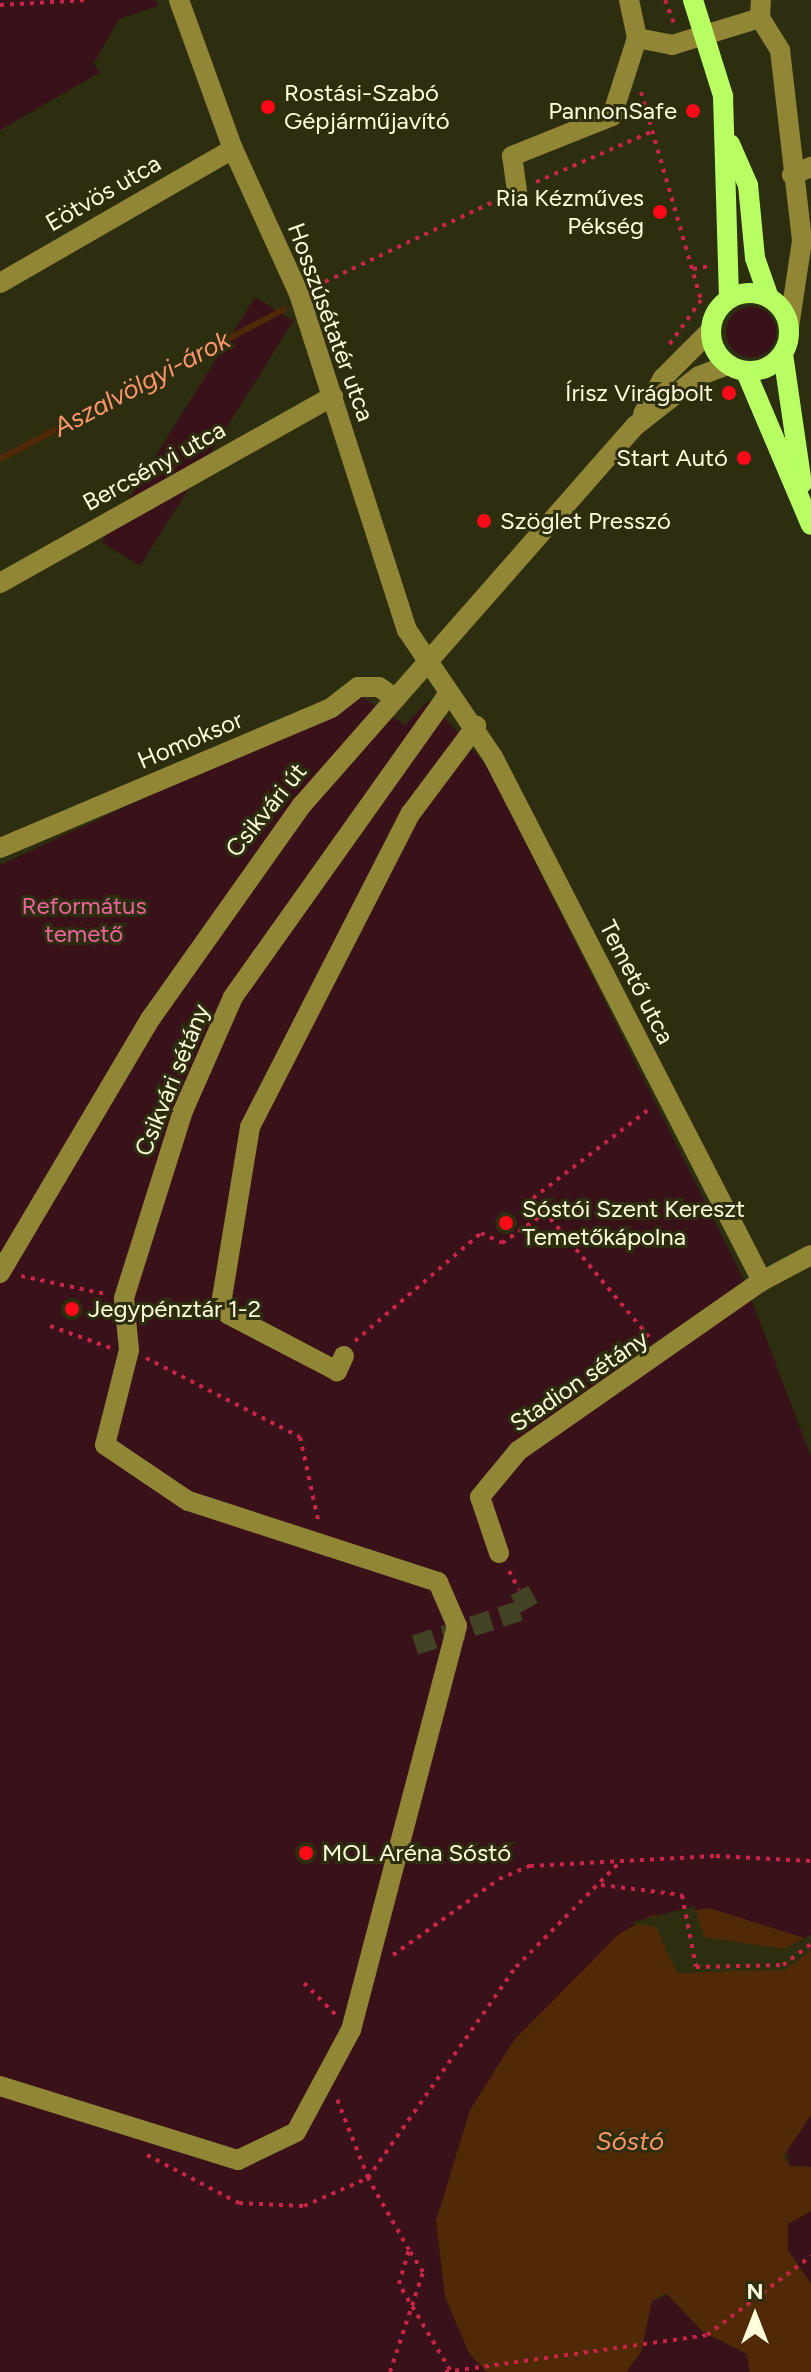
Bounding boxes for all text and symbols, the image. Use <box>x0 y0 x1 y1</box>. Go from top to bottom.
place label: Rostási-Szabó Gépjárműjavító <box>284 79 450 135</box>
place label: PannonSafe <box>548 97 677 125</box>
marker: Rostási-Szabó Gépjárműjavító <box>259 98 277 116</box>
marker: PannonSafe <box>684 102 702 120</box>
street label: Eötvös utca <box>40 149 166 237</box>
place label: Ria Kézműves Pékség <box>496 184 644 240</box>
marker: Ria Kézműves Pékség <box>651 203 669 221</box>
street label: Hosszúsétatér utca <box>282 219 380 425</box>
water label: Aszalvölgyi-árok <box>48 324 236 444</box>
place label: Írisz Virágbolt <box>565 379 713 407</box>
marker: Írisz Virágbolt <box>720 384 738 402</box>
street label: Bercsényi utca <box>78 415 230 517</box>
place label: Start Autó <box>616 444 728 472</box>
marker: Start Autó <box>735 449 753 467</box>
place label: Szöglet Presszó <box>500 507 671 535</box>
marker: Szöglet Presszó <box>475 512 493 530</box>
street label: Homoksor <box>133 705 247 775</box>
street label: Csikvári út <box>220 757 312 863</box>
park label: Református temető <box>21 892 147 948</box>
street label: Temető utca <box>594 915 680 1049</box>
street label: Csikvári sétány <box>128 1000 216 1160</box>
place label: Sóstói Szent Kereszt Temetőkápolna <box>522 1195 745 1251</box>
marker: Sóstói Szent Kereszt Temetőkápolna <box>497 1214 515 1232</box>
place label: Jegypénztár 1-2 <box>88 1295 261 1323</box>
marker: Jegypénztár 1-2 <box>63 1300 81 1318</box>
street label: Stadion sétány <box>505 1324 653 1438</box>
place label: MOL Aréna Sóstó <box>322 1839 511 1867</box>
marker: MOL Aréna Sóstó <box>297 1844 315 1862</box>
water label: Sóstó <box>596 2126 664 2158</box>
north arrow <box>715 2276 795 2356</box>
text: N <box>746 2278 764 2305</box>

